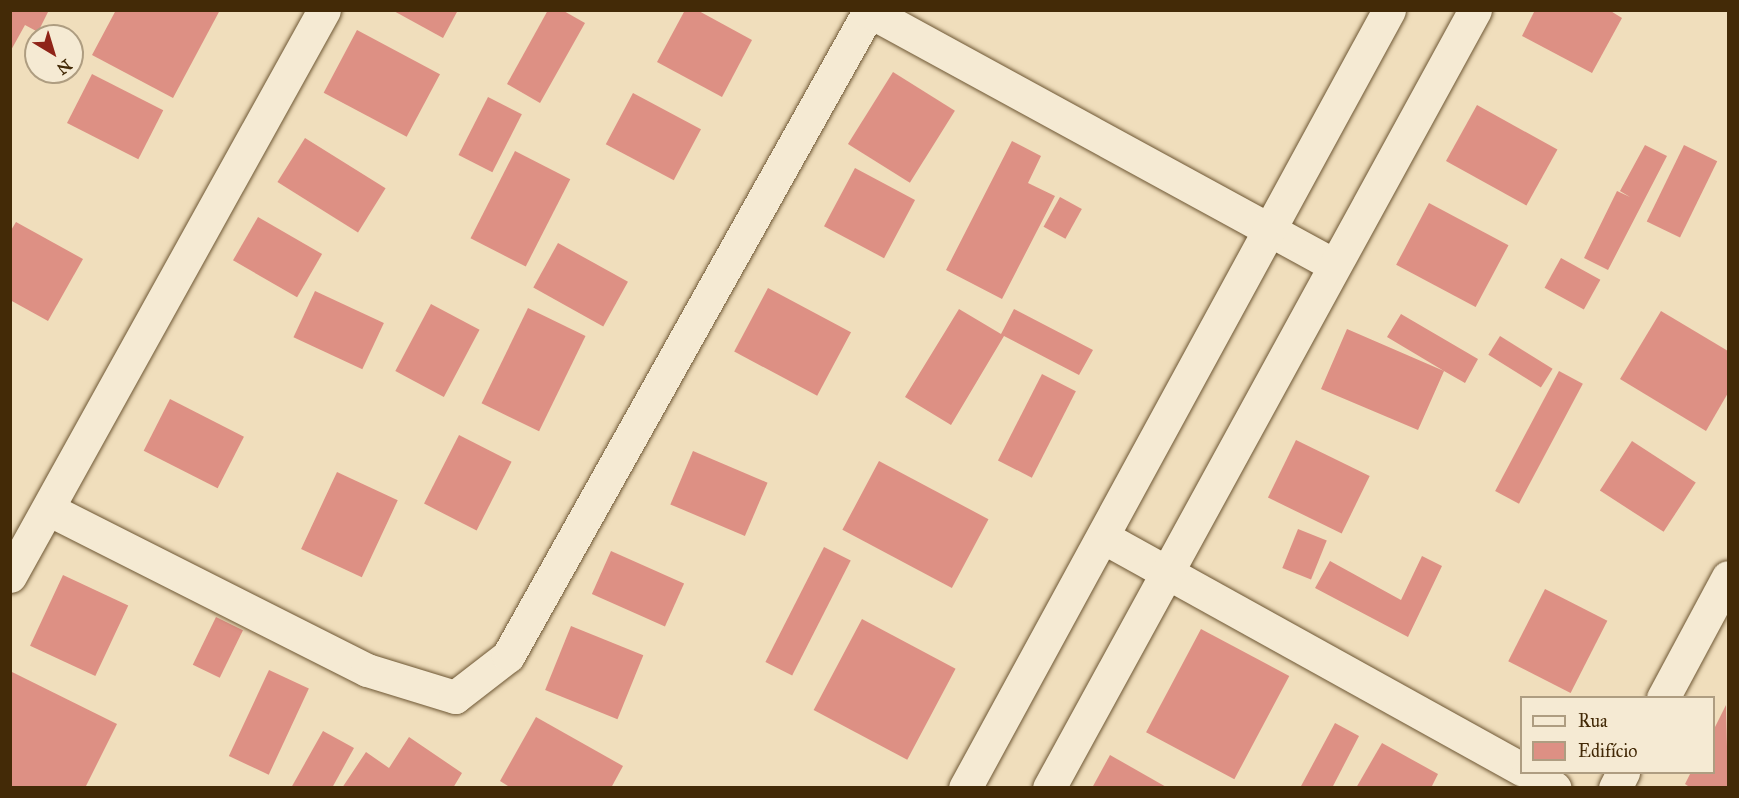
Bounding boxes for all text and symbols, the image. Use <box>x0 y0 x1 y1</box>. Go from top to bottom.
north arrow <box>24 24 84 84</box>
text: N <box>53 55 75 79</box>
legend <box>1520 696 1715 774</box>
text: Rua <box>1578 710 1608 732</box>
text: Edifício <box>1578 740 1637 762</box>

